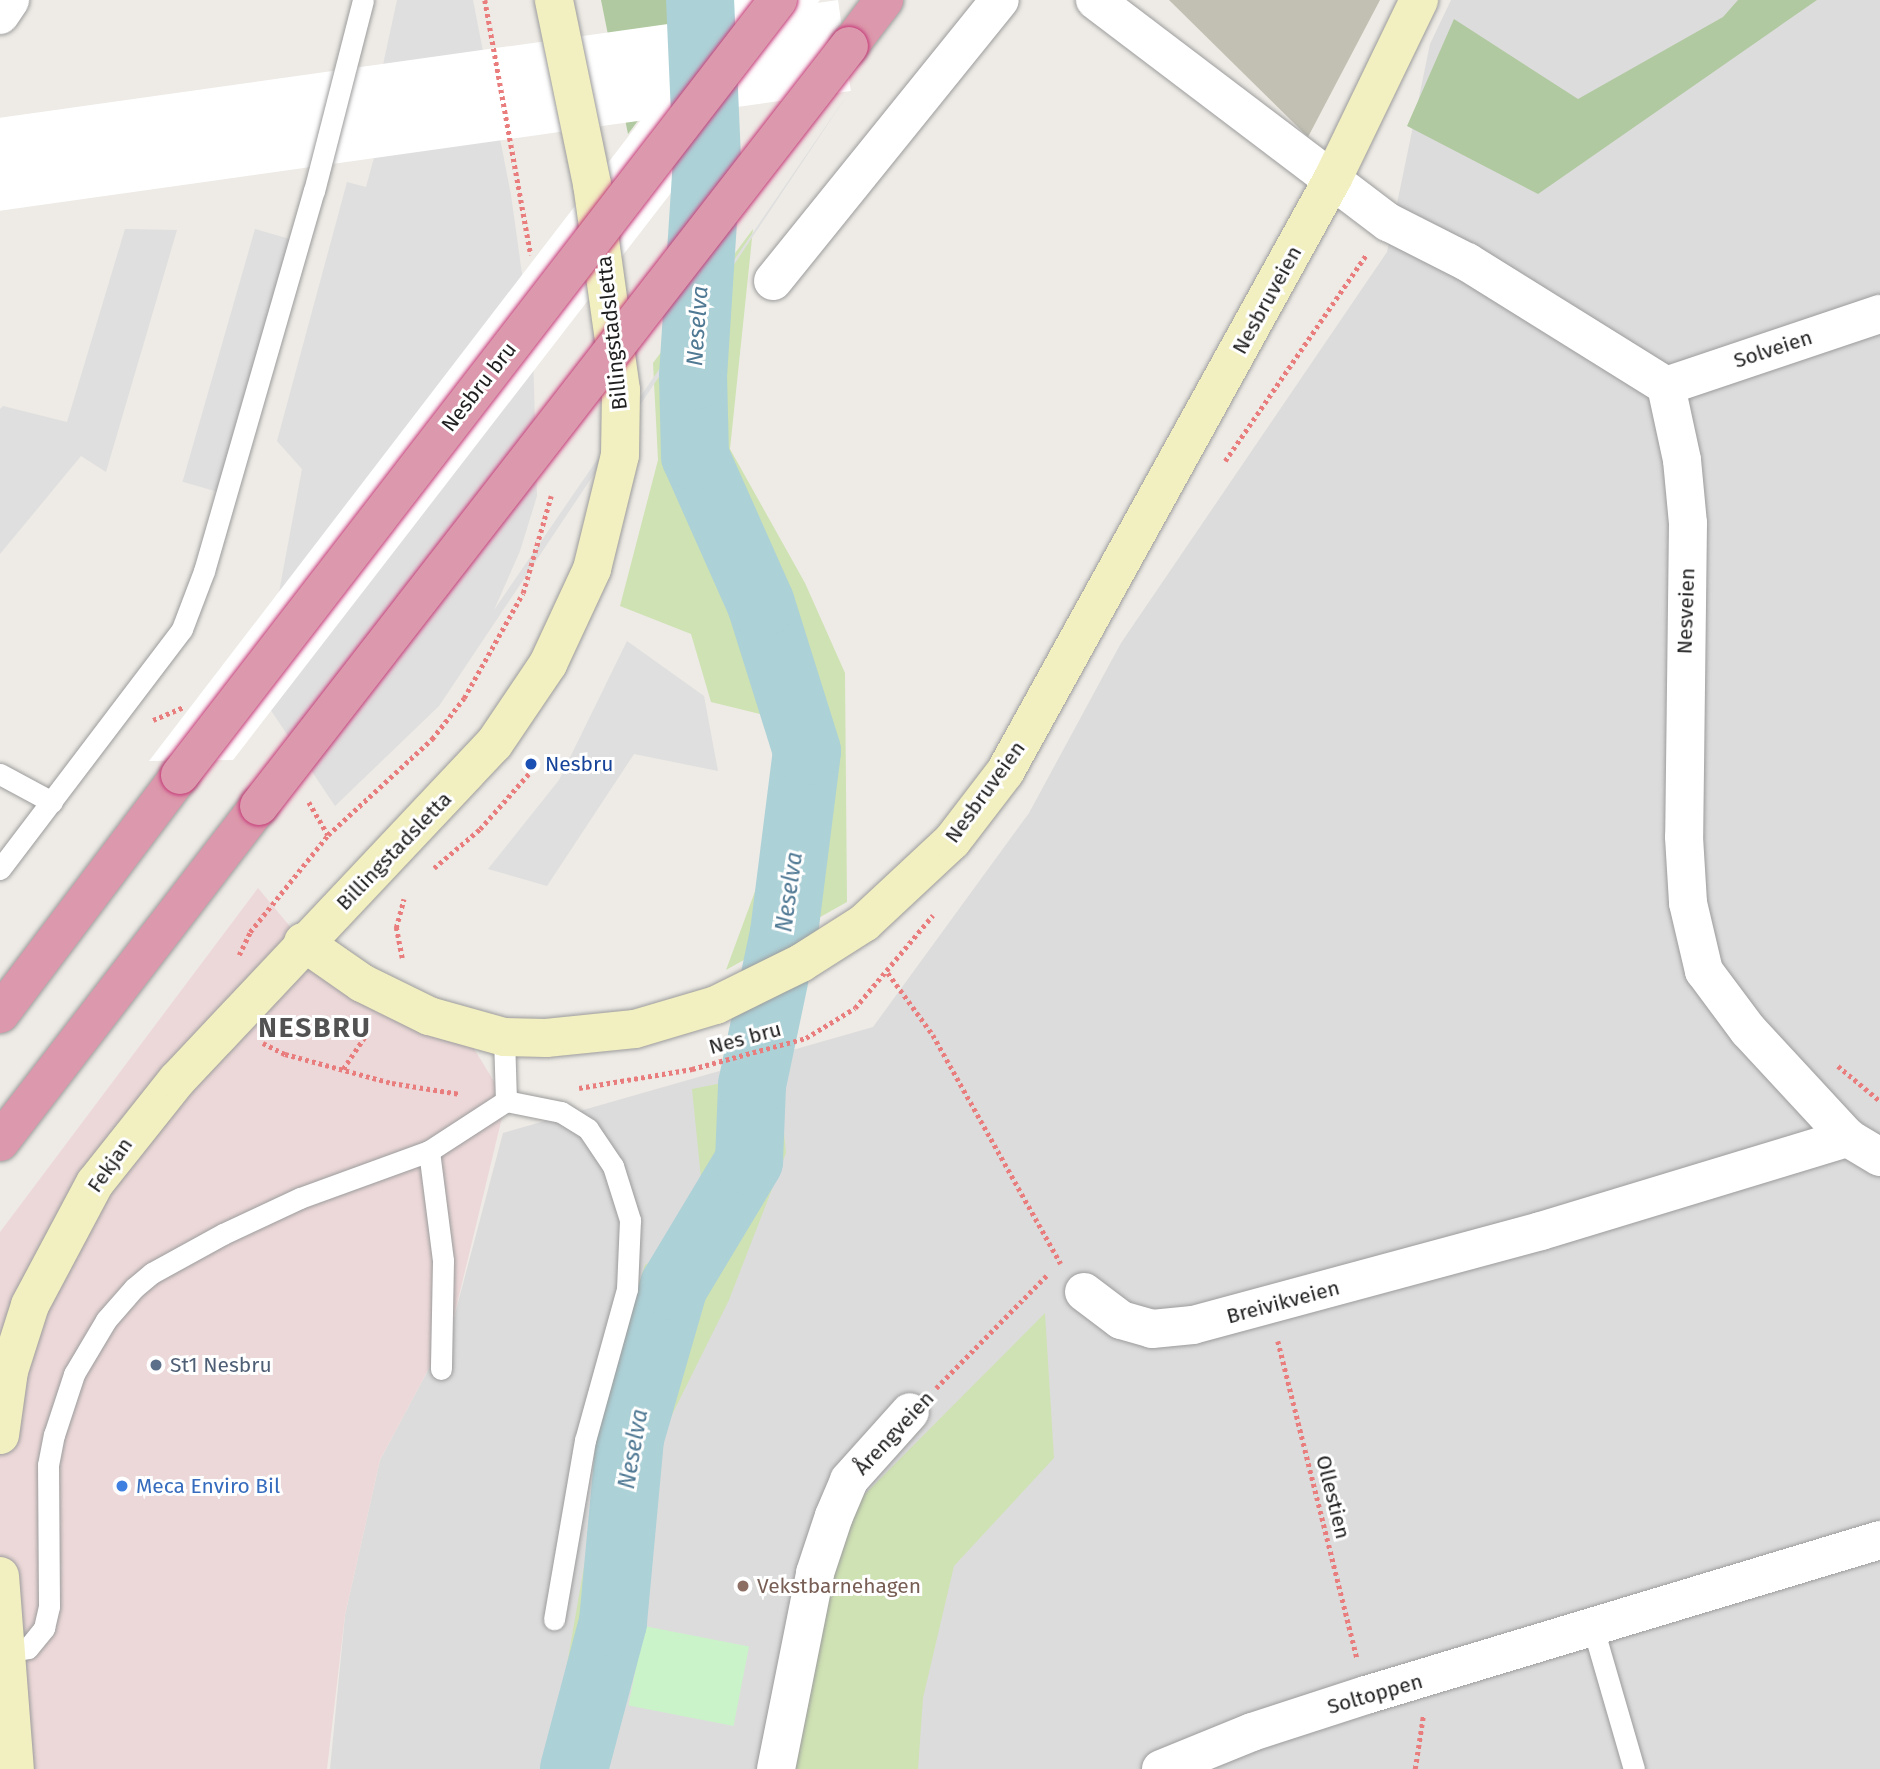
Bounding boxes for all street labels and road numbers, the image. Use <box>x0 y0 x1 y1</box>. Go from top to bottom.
street label: Nesbruveien <box>1227 242 1307 358</box>
street label: Billingstadsletta <box>591 255 633 411</box>
street label: Solveien <box>1731 324 1815 374</box>
street label: Nesbru bru <box>436 337 522 437</box>
street label: Nesveien <box>1672 567 1700 655</box>
street label: Nesbruveien <box>940 736 1030 848</box>
street label: Billingstadsletta <box>331 787 457 915</box>
street label: Nes bru <box>706 1016 784 1060</box>
street label: Fekjan <box>82 1133 138 1197</box>
street label: Breivikveien <box>1224 1275 1342 1329</box>
street label: Årengveien <box>849 1386 939 1480</box>
street label: Ollestien <box>1310 1453 1356 1541</box>
street label: Soltoppen <box>1324 1668 1426 1720</box>

